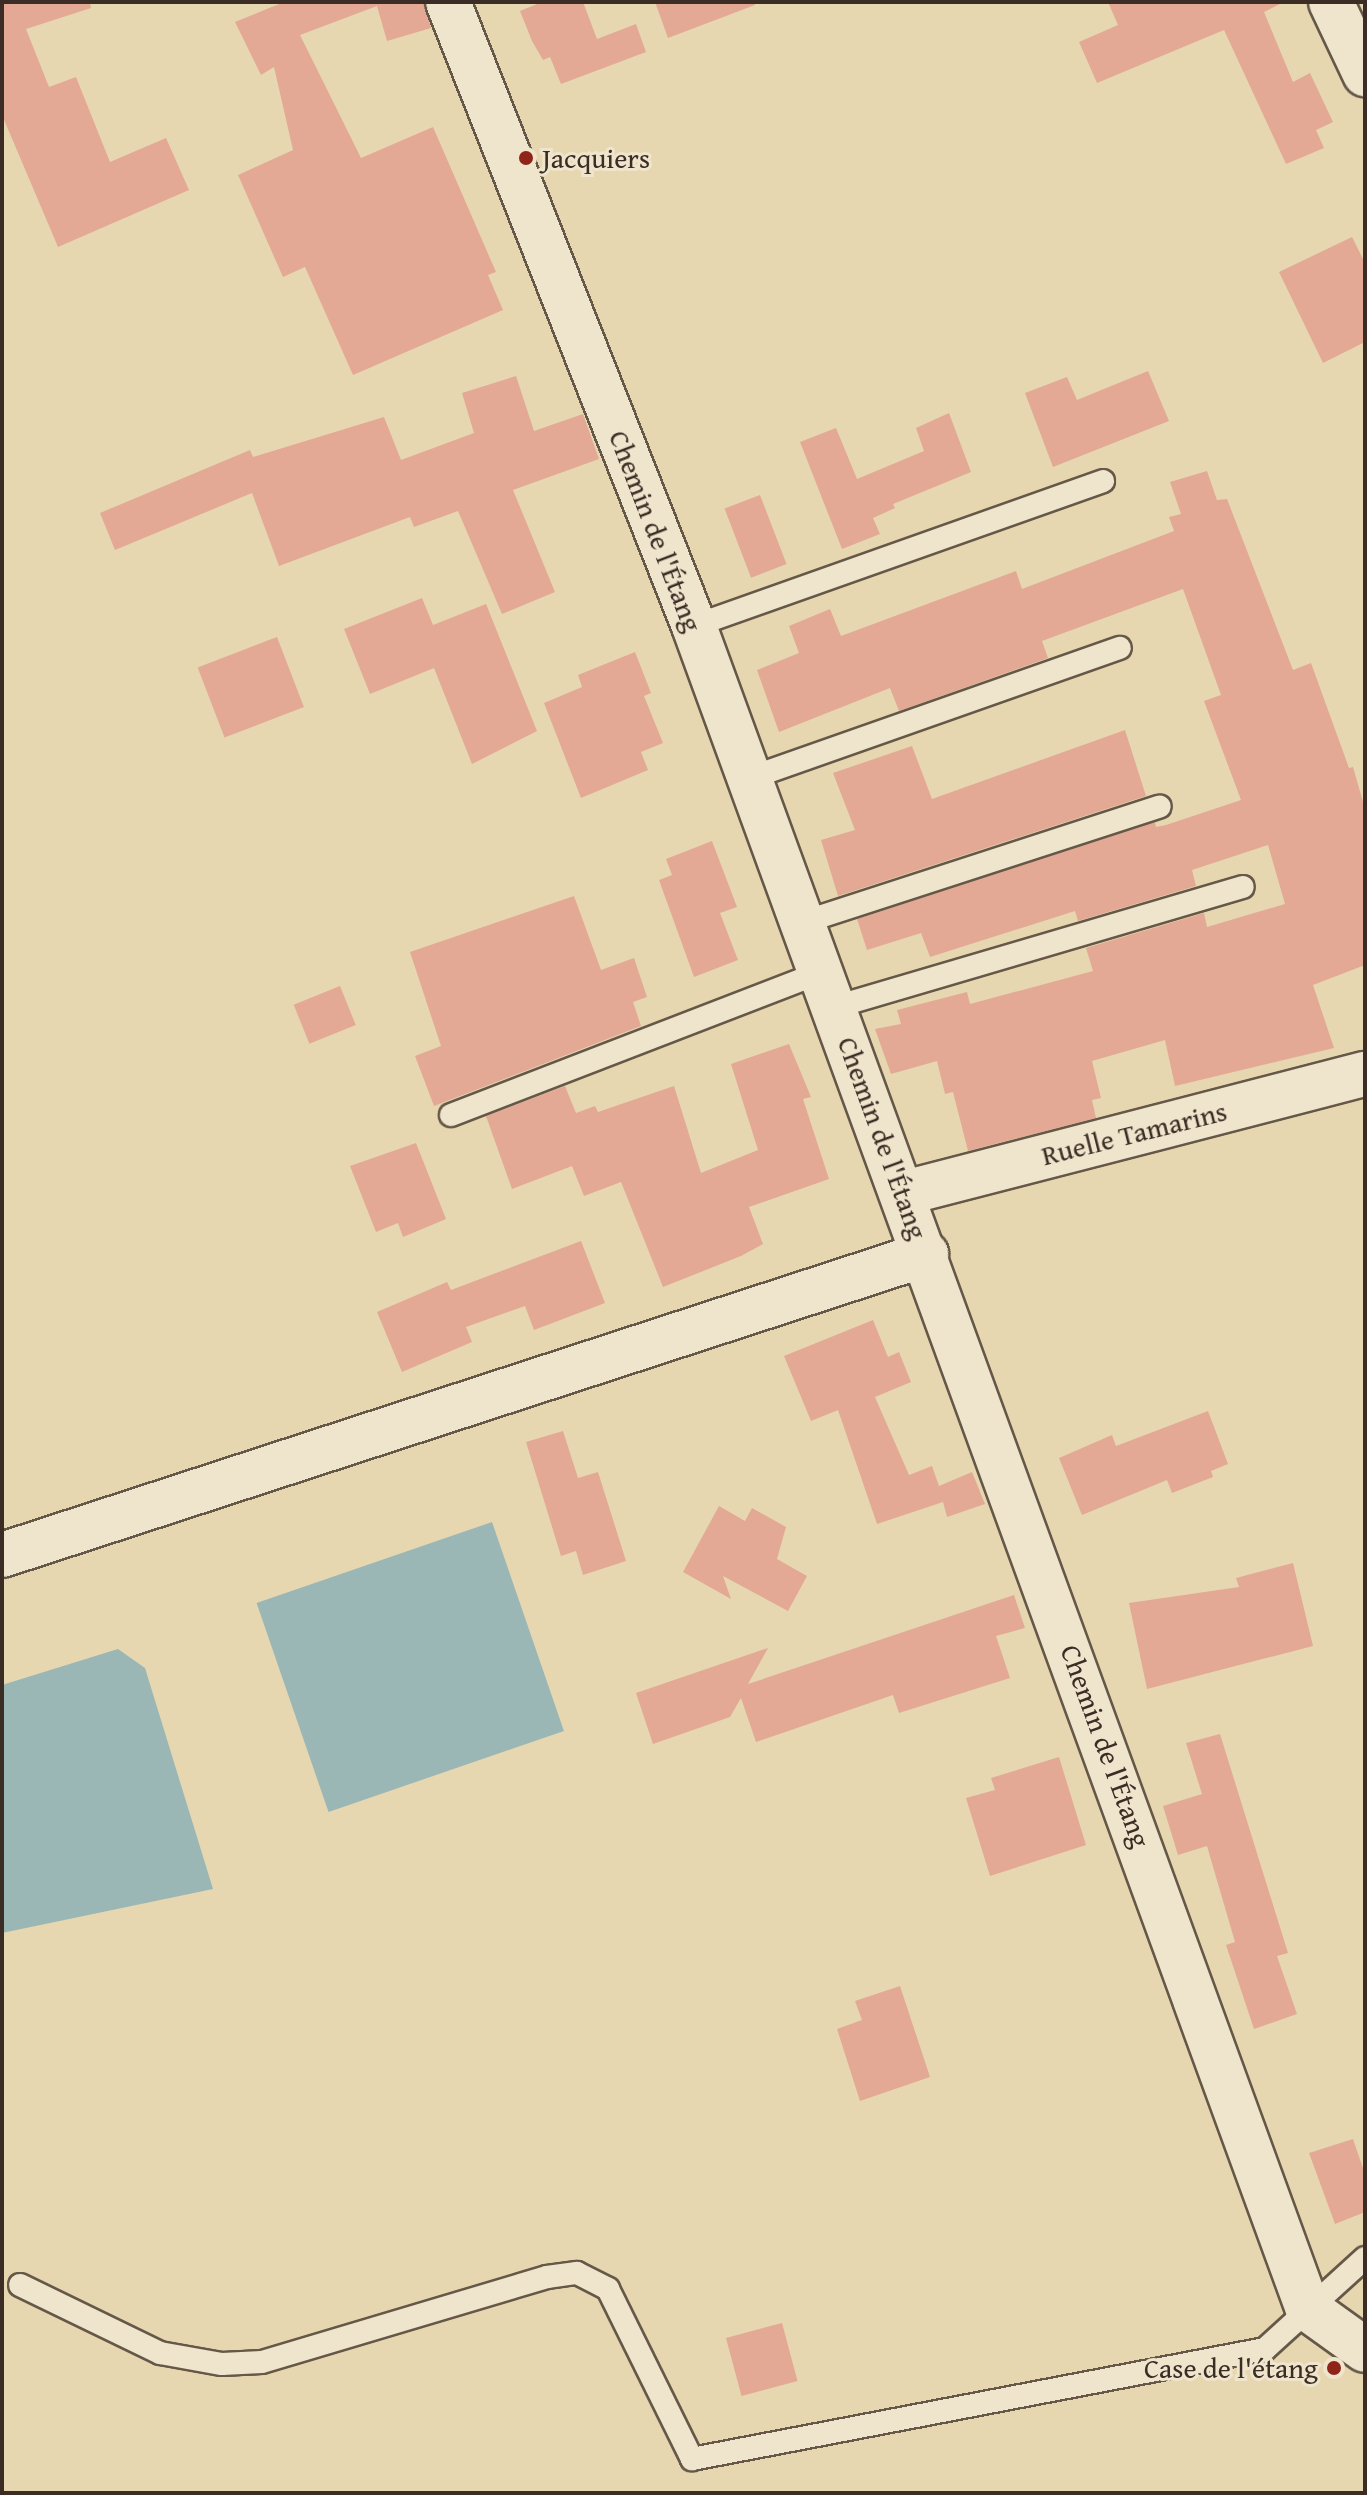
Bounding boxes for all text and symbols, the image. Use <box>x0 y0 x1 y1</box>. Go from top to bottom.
place label: Jacquiers <box>542 141 650 175</box>
marker: Jacquiers <box>517 149 535 167</box>
street label: Chemin de l'Étang <box>602 426 710 636</box>
street label: Chemin de l'Étang <box>831 1032 935 1244</box>
street label: Ruelle Tamarins <box>1038 1094 1230 1172</box>
street label: Chemin de l'Étang <box>1054 1640 1158 1852</box>
place label: Case de l'étang <box>1144 2351 1318 2385</box>
marker: Case de l'étang <box>1325 2359 1343 2377</box>

